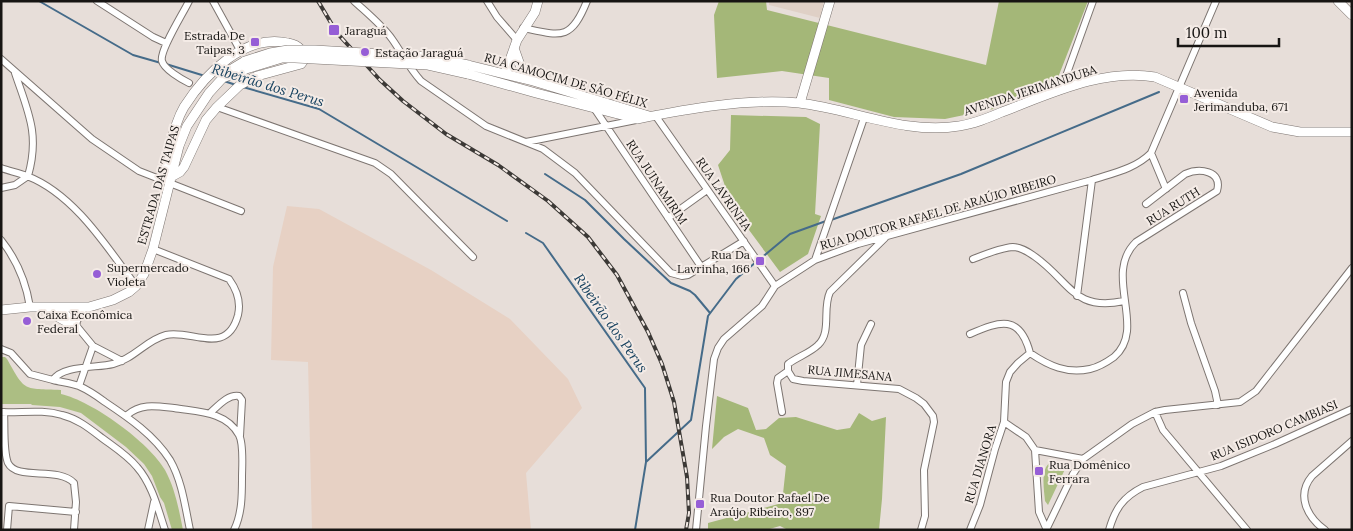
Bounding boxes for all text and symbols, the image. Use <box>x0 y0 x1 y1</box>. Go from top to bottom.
scale bar <box>1178 15 1279 47</box>
marker: Jaraguá <box>327 23 341 37</box>
place label: Jaraguá <box>344 23 387 38</box>
text: 100 m <box>1186 23 1227 42</box>
place label: Estrada De Taipas, 3 <box>184 28 245 57</box>
marker: Estrada De Taipas, 3 <box>249 36 261 48</box>
place label: Estação Jaraguá <box>375 45 463 60</box>
marker: Estação Jaraguá <box>359 46 371 58</box>
street label: RUA CAMOCIM DE SÃO FÉLIX <box>483 50 649 111</box>
water label: Ribeirão dos Perus <box>210 59 326 111</box>
street label: AVENIDA JERIMANDUBA <box>961 61 1099 119</box>
place label: Avenida Jerimanduba, 671 <box>1193 85 1288 114</box>
marker: Avenida Jerimanduba, 671 <box>1178 93 1190 105</box>
street label: ESTRADA DAS TAIPAS <box>134 123 182 246</box>
street label: RUA JUINAMIRIM <box>623 137 691 227</box>
street label: RUA LAVRINHA <box>693 154 755 234</box>
street label: RUA DOUTOR RAFAEL DE ARAÚJO RIBEIRO <box>818 171 1058 253</box>
street label: RUA RUTH <box>1143 184 1203 228</box>
place label: Rua Da Lavrinha, 166 <box>677 247 750 276</box>
marker: Rua Da Lavrinha, 166 <box>754 255 766 267</box>
place label: Supermercado Violeta <box>106 260 189 289</box>
marker: Supermercado Violeta <box>91 268 103 280</box>
water label: Ribeirão dos Perus <box>570 270 652 376</box>
place label: Caixa Econômica Federal <box>37 307 132 336</box>
marker: Caixa Econômica Federal <box>21 315 33 327</box>
street label: RUA JIMESANA <box>807 362 893 384</box>
street label: RUA ISIDORO CAMBIASI <box>1208 396 1340 464</box>
street label: RUA DIANORA <box>961 422 999 505</box>
place label: Rua Domênico Ferrara <box>1049 457 1130 486</box>
marker: Rua Domênico Ferrara <box>1033 465 1045 477</box>
place label: Rua Doutor Rafael De Araújo Ribeiro, 897 <box>709 490 830 519</box>
marker: Rua Doutor Rafael De Araújo Ribeiro, 897 <box>694 498 706 510</box>

